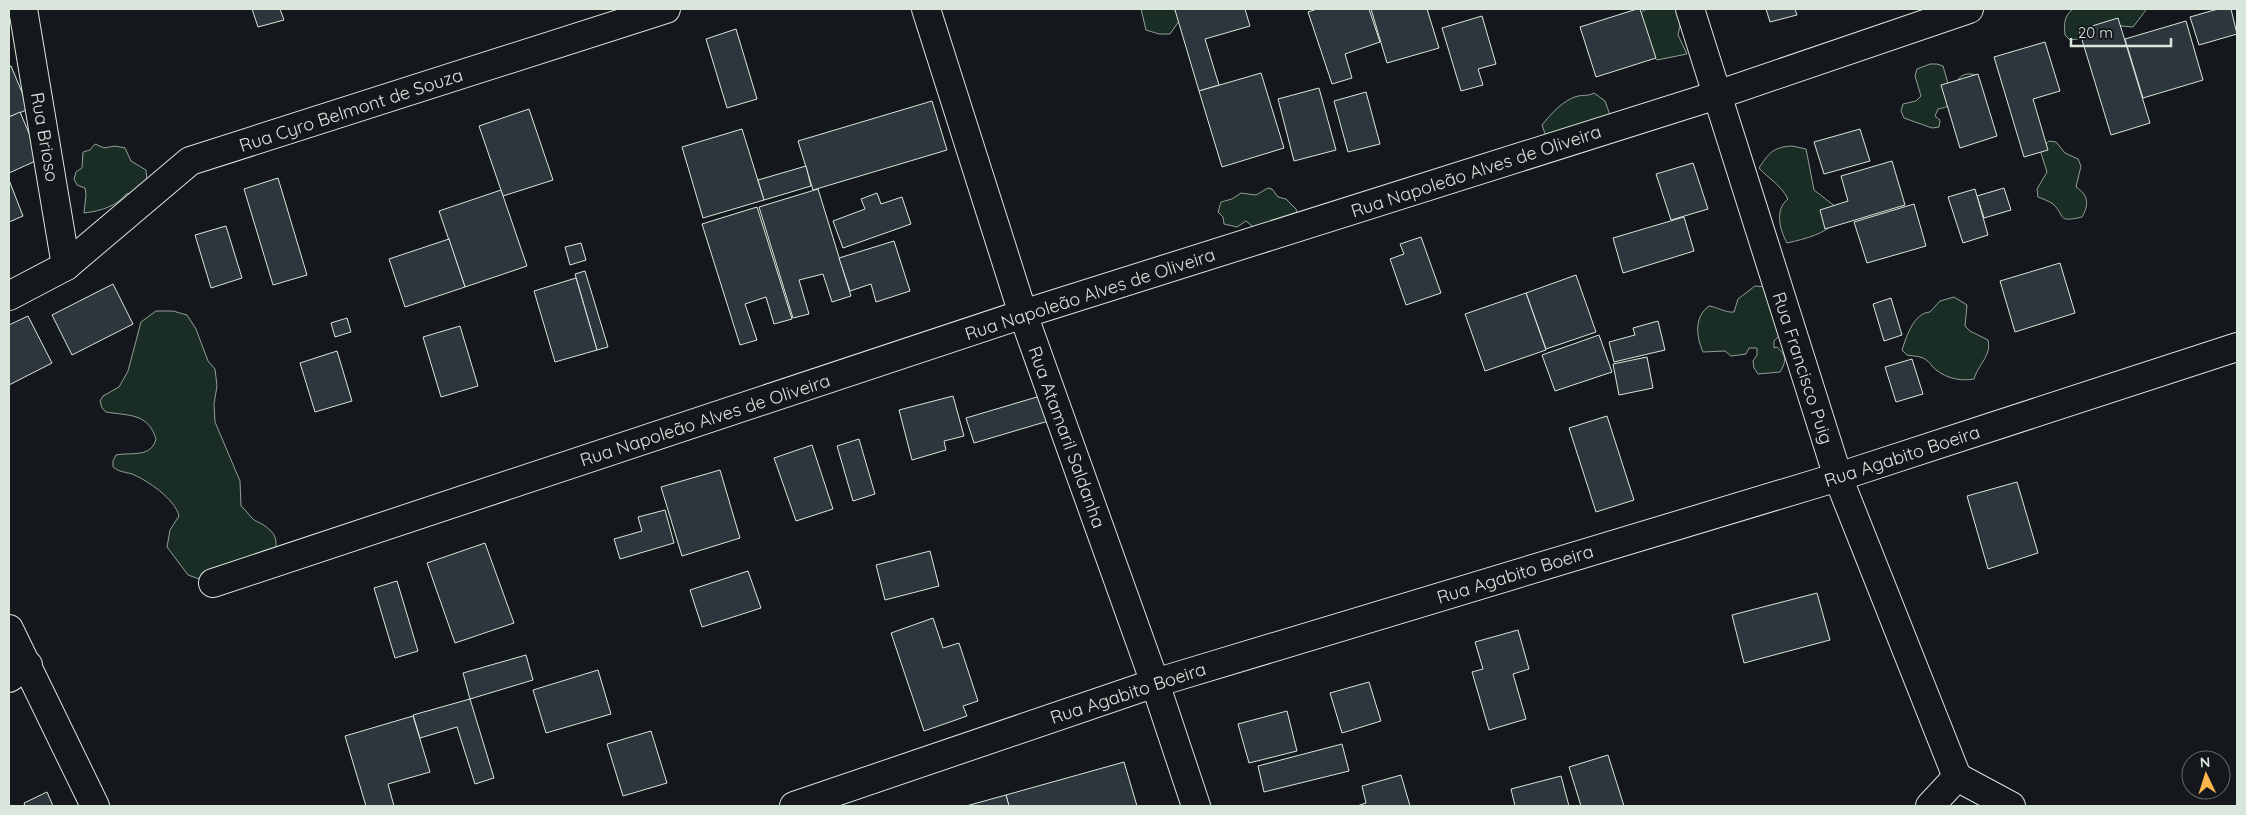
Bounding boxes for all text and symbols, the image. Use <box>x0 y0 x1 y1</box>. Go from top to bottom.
scale bar <box>2071 15 2171 47</box>
text: 20 m <box>2078 23 2113 42</box>
street label: Rua Cyro Belmont de Souza <box>236 63 466 157</box>
street label: Rua Brioso <box>26 90 64 184</box>
street label: Rua Napoleão Alves de Oliveira <box>1348 120 1604 222</box>
street label: Rua Napoleão Alves de Oliveira <box>962 243 1218 345</box>
street label: Rua Francisco Puig <box>1768 289 1838 447</box>
street label: Rua Atamaril Saldanha <box>1023 343 1111 531</box>
street label: Rua Napoleão Alves de Oliveira <box>577 369 833 471</box>
street label: Rua Agabito Boeira <box>1821 420 1983 492</box>
street label: Rua Agabito Boeira <box>1434 539 1596 609</box>
street label: Rua Agabito Boeira <box>1047 657 1209 729</box>
north arrow <box>2181 750 2231 800</box>
text: N <box>2199 753 2211 771</box>

